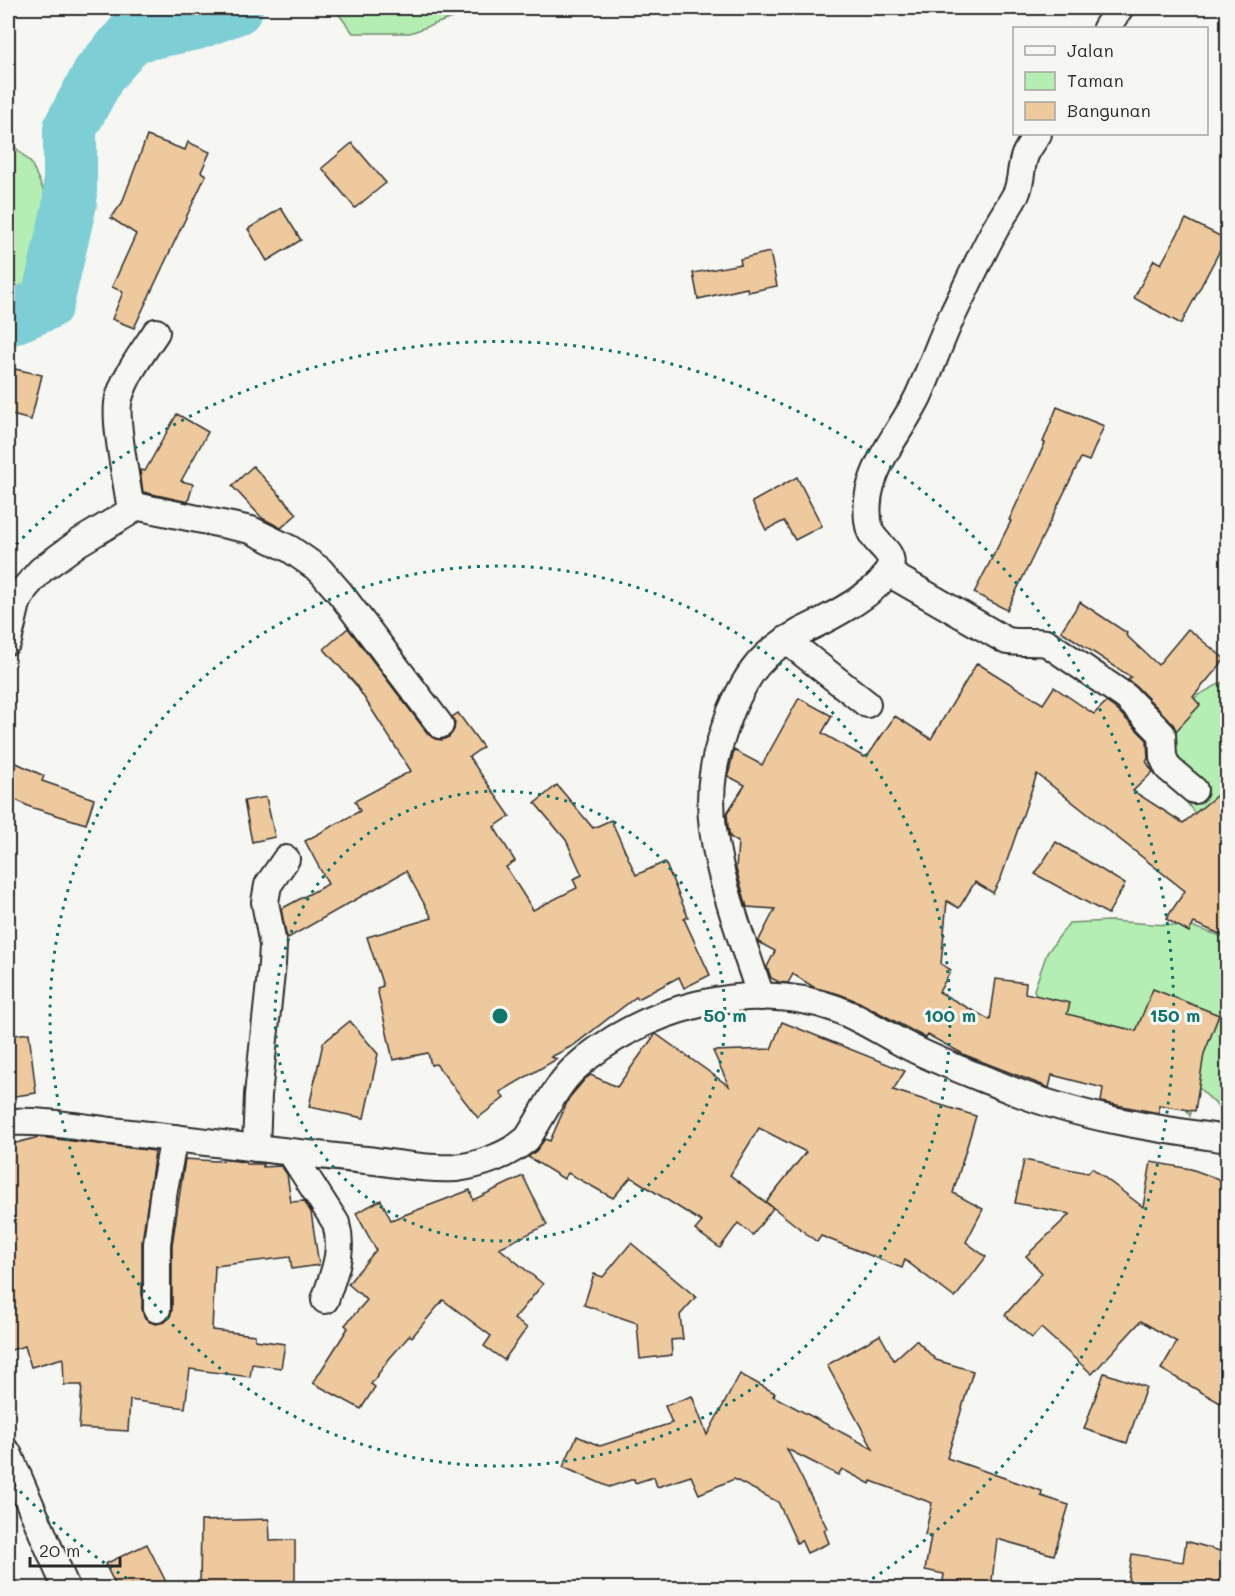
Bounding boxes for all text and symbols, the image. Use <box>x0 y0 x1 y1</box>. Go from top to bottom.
legend <box>1013 27 1208 135</box>
text: Jalan <box>1067 38 1114 62</box>
text: Taman <box>1067 68 1124 92</box>
text: Bangunan <box>1067 98 1151 122</box>
text: 50 m <box>704 1003 746 1027</box>
text: 100 m <box>924 1003 976 1027</box>
text: 150 m <box>1150 1003 1200 1027</box>
centre of rings <box>490 1006 510 1026</box>
scale bar <box>30 1530 120 1568</box>
text: 20 m <box>39 1538 80 1562</box>

